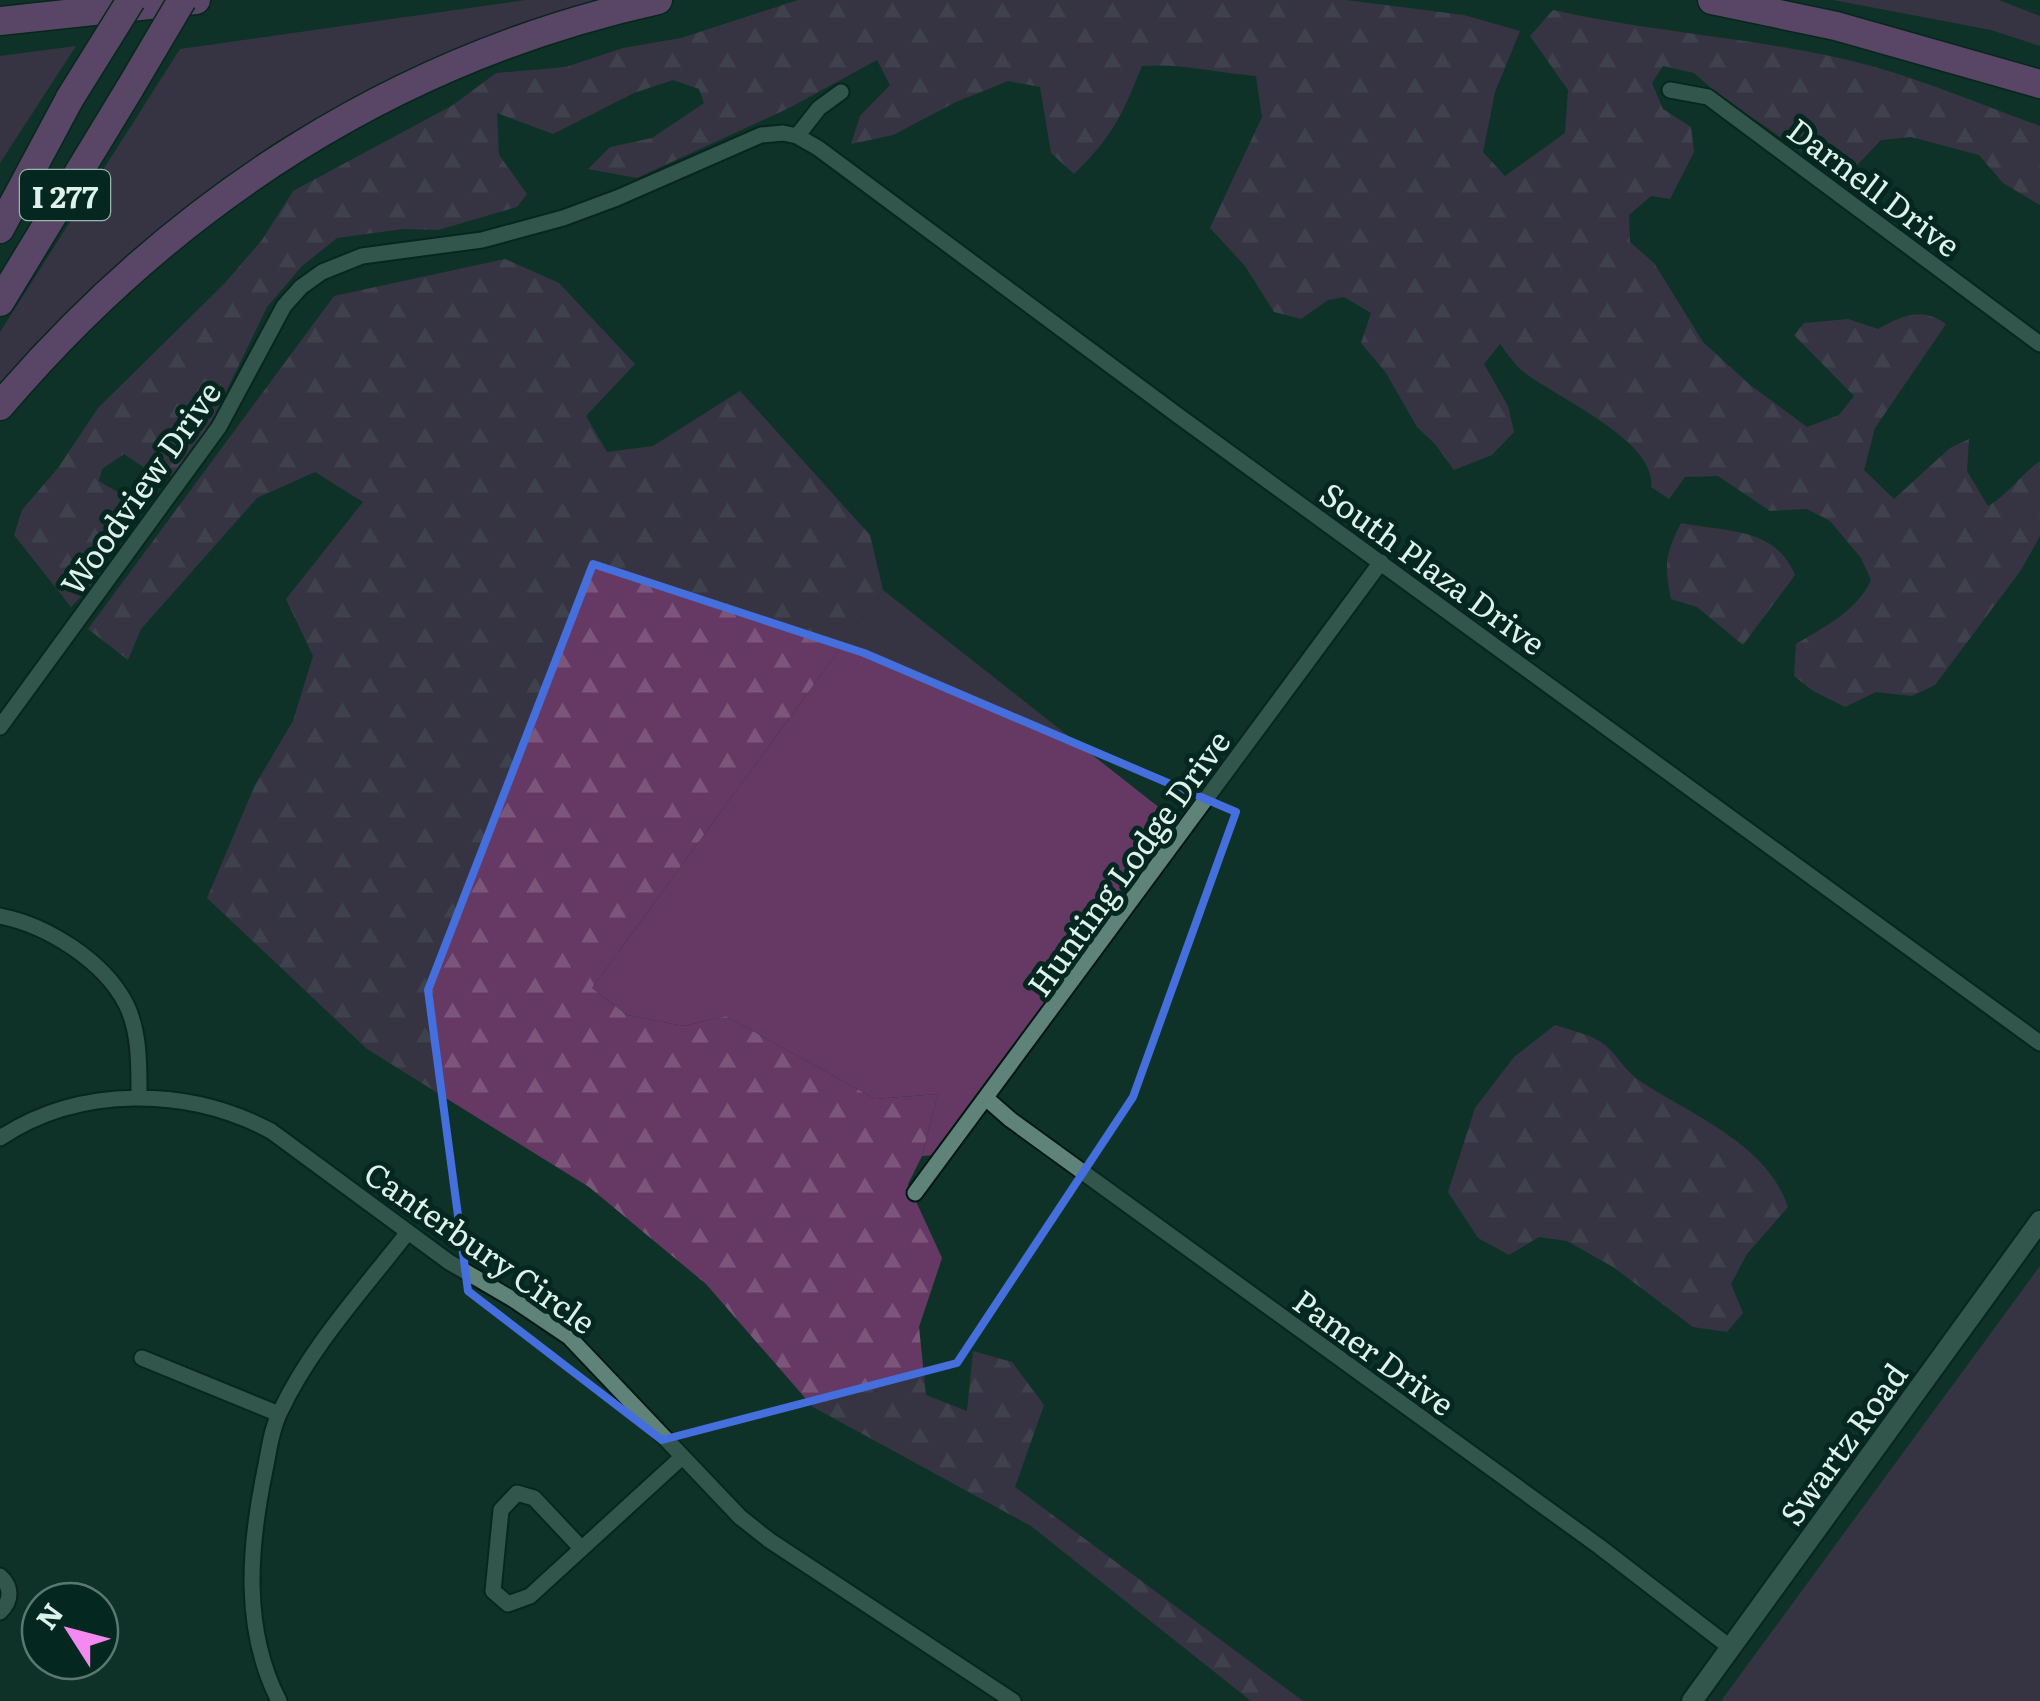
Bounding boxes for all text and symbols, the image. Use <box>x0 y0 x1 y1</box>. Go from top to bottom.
street label: Darnell Drive <box>1778 105 1972 267</box>
road number: I 277 <box>20 170 110 220</box>
street label: Woodview Drive <box>47 370 231 604</box>
street label: South Plaza Drive <box>1311 469 1557 665</box>
street label: Hunting Lodge Drive <box>1014 719 1240 1005</box>
street label: Canterbury Circle <box>355 1148 607 1344</box>
street label: Pamer Drive <box>1284 1276 1466 1426</box>
street label: Swartz Road <box>1767 1352 1917 1534</box>
north arrow <box>20 1581 120 1681</box>
text: N <box>24 1593 72 1637</box>

